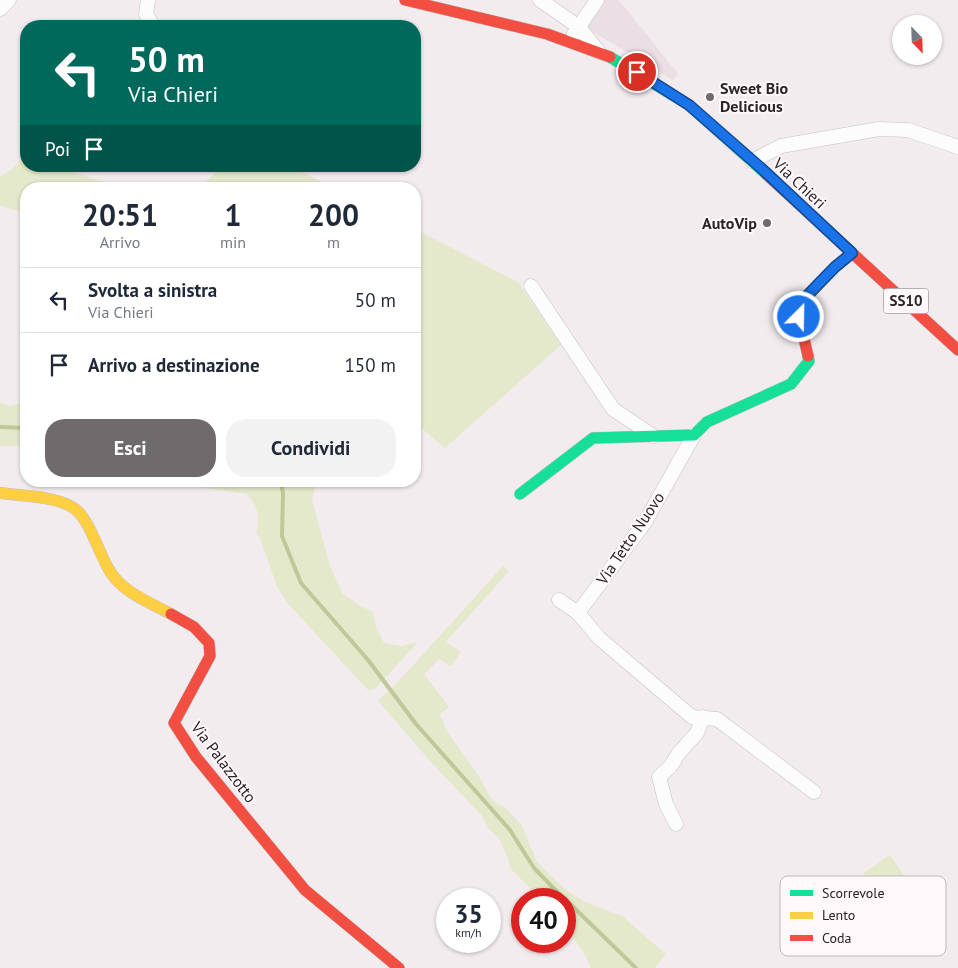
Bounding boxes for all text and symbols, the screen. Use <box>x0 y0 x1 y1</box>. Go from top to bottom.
north arrow <box>892 15 942 65</box>
map controls <box>892 15 942 65</box>
text: 50 m <box>128 36 205 82</box>
icon: left <box>45 40 110 105</box>
pin <box>616 51 658 93</box>
icon: arrive <box>623 58 651 86</box>
place label: Sweet Bio Delicious <box>720 78 788 116</box>
text: Via Chieri <box>128 80 218 108</box>
marker: Sweet Bio Delicious <box>704 91 716 103</box>
icon: arrive <box>80 135 108 163</box>
text: Poi <box>45 137 70 161</box>
street label: Via Chieri <box>768 153 831 213</box>
text: 20:51 <box>82 195 158 234</box>
text: 1 <box>225 195 242 234</box>
text: 200 <box>308 195 359 234</box>
place label: AutoVip <box>702 213 757 233</box>
marker: AutoVip <box>761 217 773 229</box>
text: Arrivo <box>100 232 140 252</box>
text: min <box>220 232 246 252</box>
text: m <box>327 232 340 252</box>
text: Svolta a sinistra <box>88 278 217 302</box>
icon: left <box>45 286 73 314</box>
text: 50 m <box>355 288 396 312</box>
road number: SS10 <box>884 288 928 314</box>
position arrow <box>772 290 824 342</box>
text: Via Chieri <box>88 302 154 322</box>
icon: arrive <box>45 351 73 379</box>
text: Arrivo a destinazione <box>88 353 260 377</box>
text: 150 m <box>344 353 396 377</box>
button: Esci <box>45 419 216 477</box>
button: Condividi <box>226 419 396 477</box>
street label: Via Tetto Nuovo <box>591 488 668 589</box>
street label: Via Palazzotto <box>186 717 261 807</box>
legend <box>780 876 946 956</box>
text: Scorrevole <box>822 884 885 902</box>
speed limit sign: 40 <box>511 888 576 953</box>
text: 35 <box>454 898 483 930</box>
text: Lento <box>822 906 855 924</box>
text: km/h <box>455 925 482 940</box>
text: Coda <box>822 929 852 947</box>

